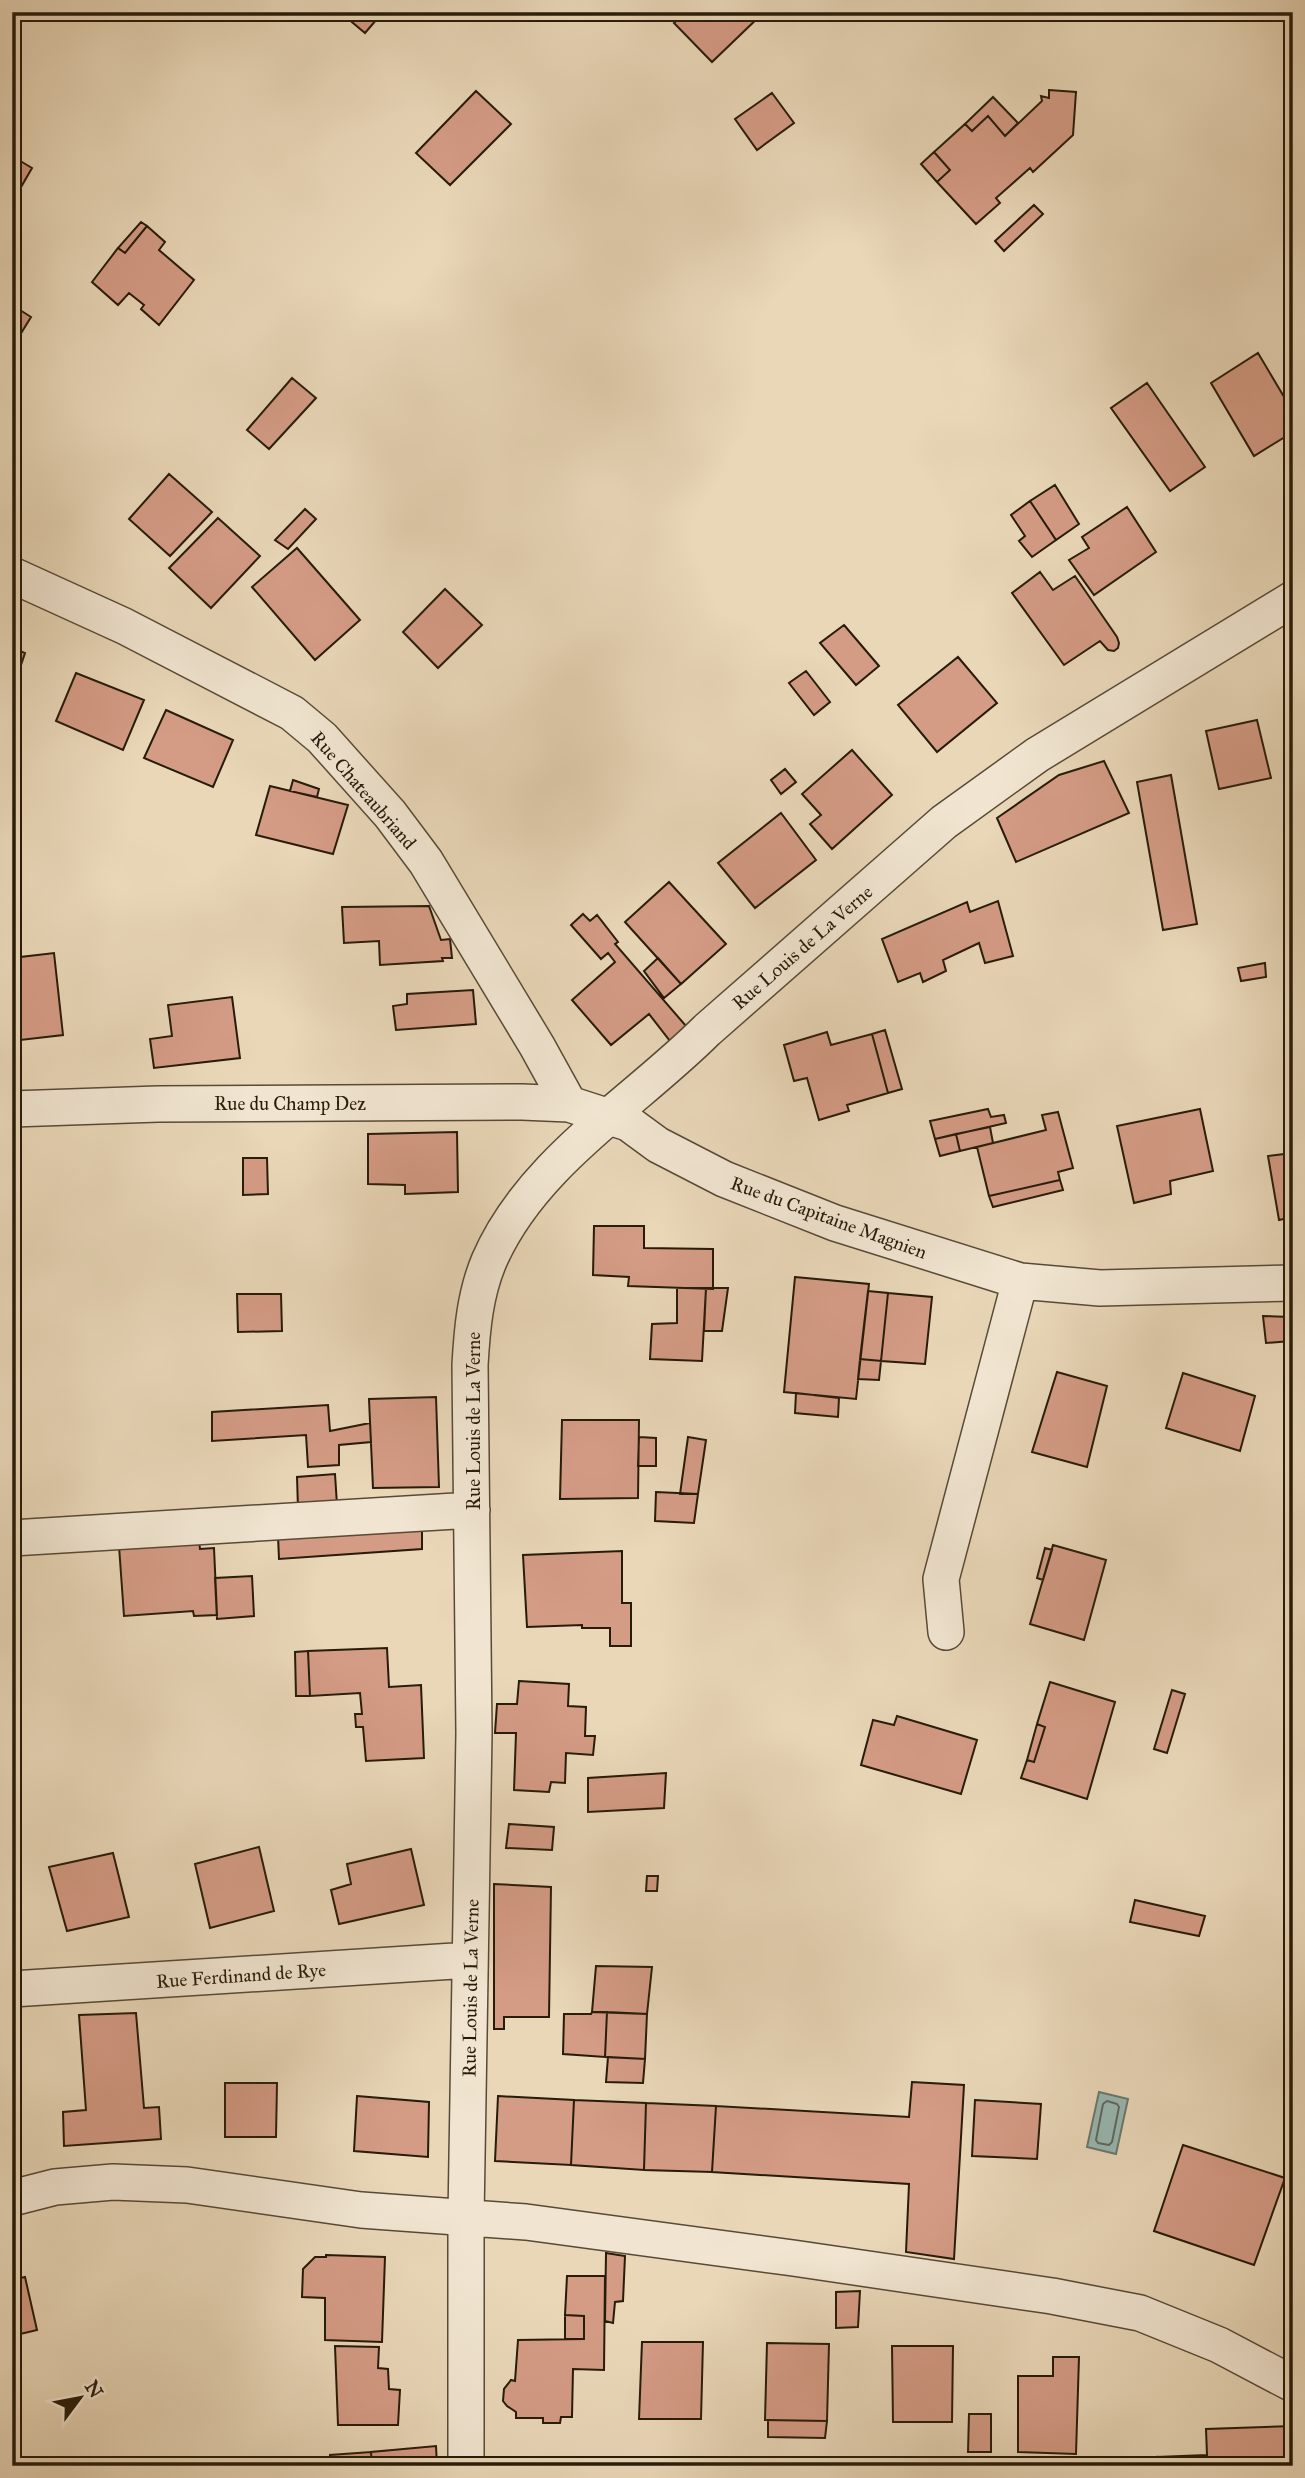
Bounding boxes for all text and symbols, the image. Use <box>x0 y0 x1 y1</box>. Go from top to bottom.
street label: Rue Chateaubriand <box>306 727 421 854</box>
street label: Rue Louis de La Verne <box>728 880 877 1015</box>
street label: Rue du Champ Dez <box>214 1092 366 1115</box>
street label: Rue du Capitaine Magnien <box>727 1171 930 1265</box>
street label: Rue Louis de La Verne <box>462 1332 485 1510</box>
street label: Rue Louis de La Verne <box>457 1899 484 2077</box>
street label: Rue Ferdinand de Rye <box>155 1958 327 1993</box>
north arrow <box>46 2362 116 2432</box>
text: N <box>80 2376 108 2402</box>

